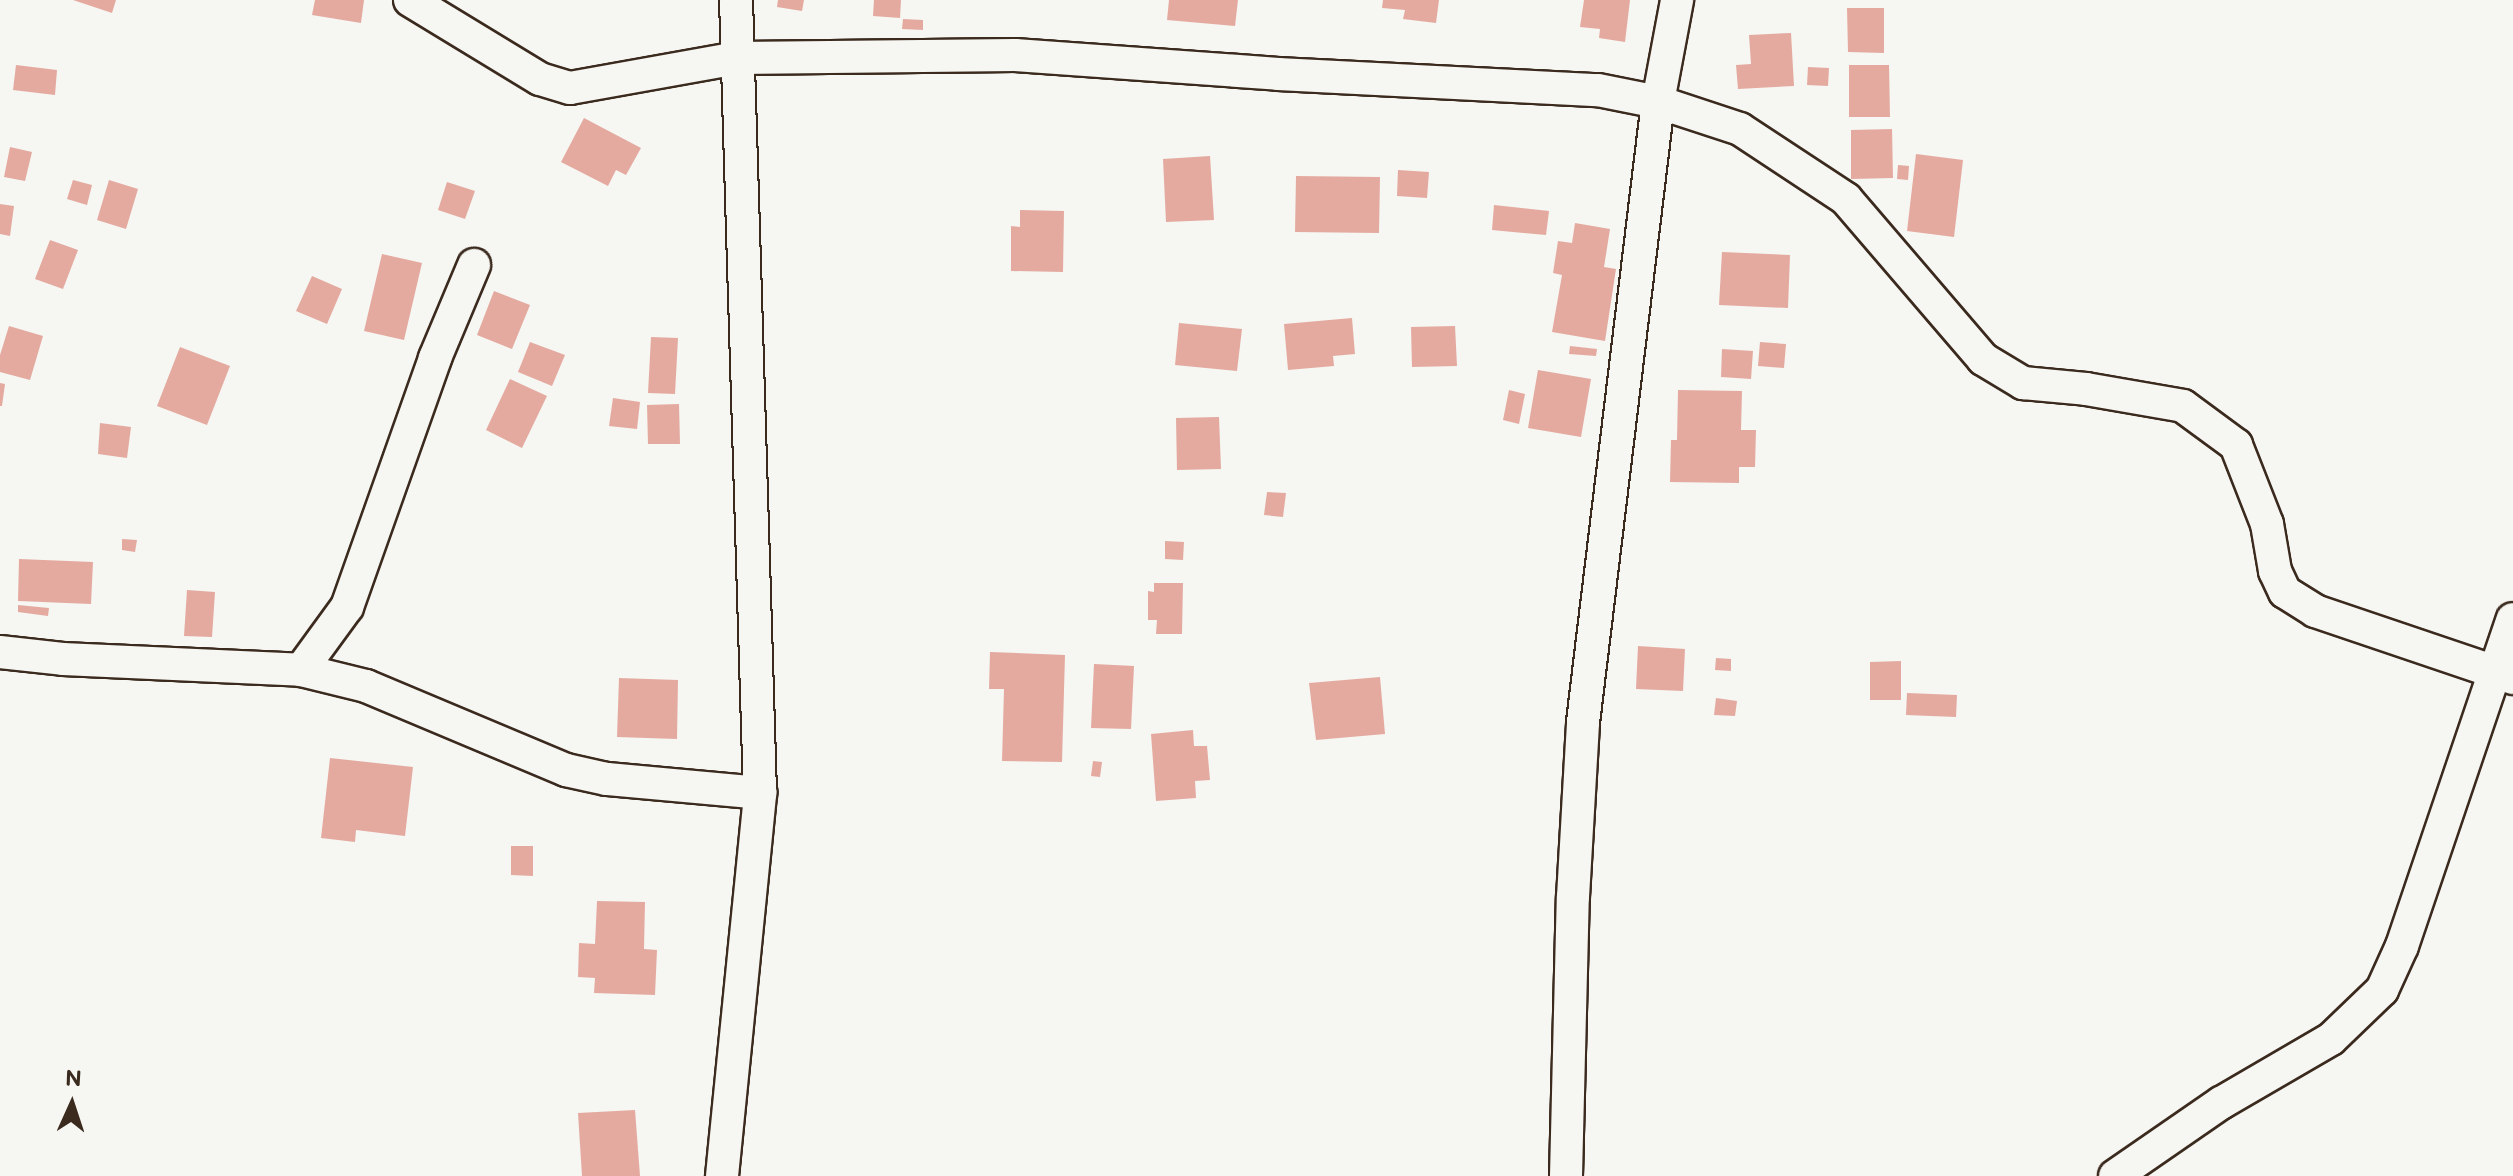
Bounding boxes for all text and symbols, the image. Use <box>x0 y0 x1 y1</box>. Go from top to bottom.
north arrow <box>32 1064 112 1144</box>
text: N <box>64 1066 82 1093</box>

